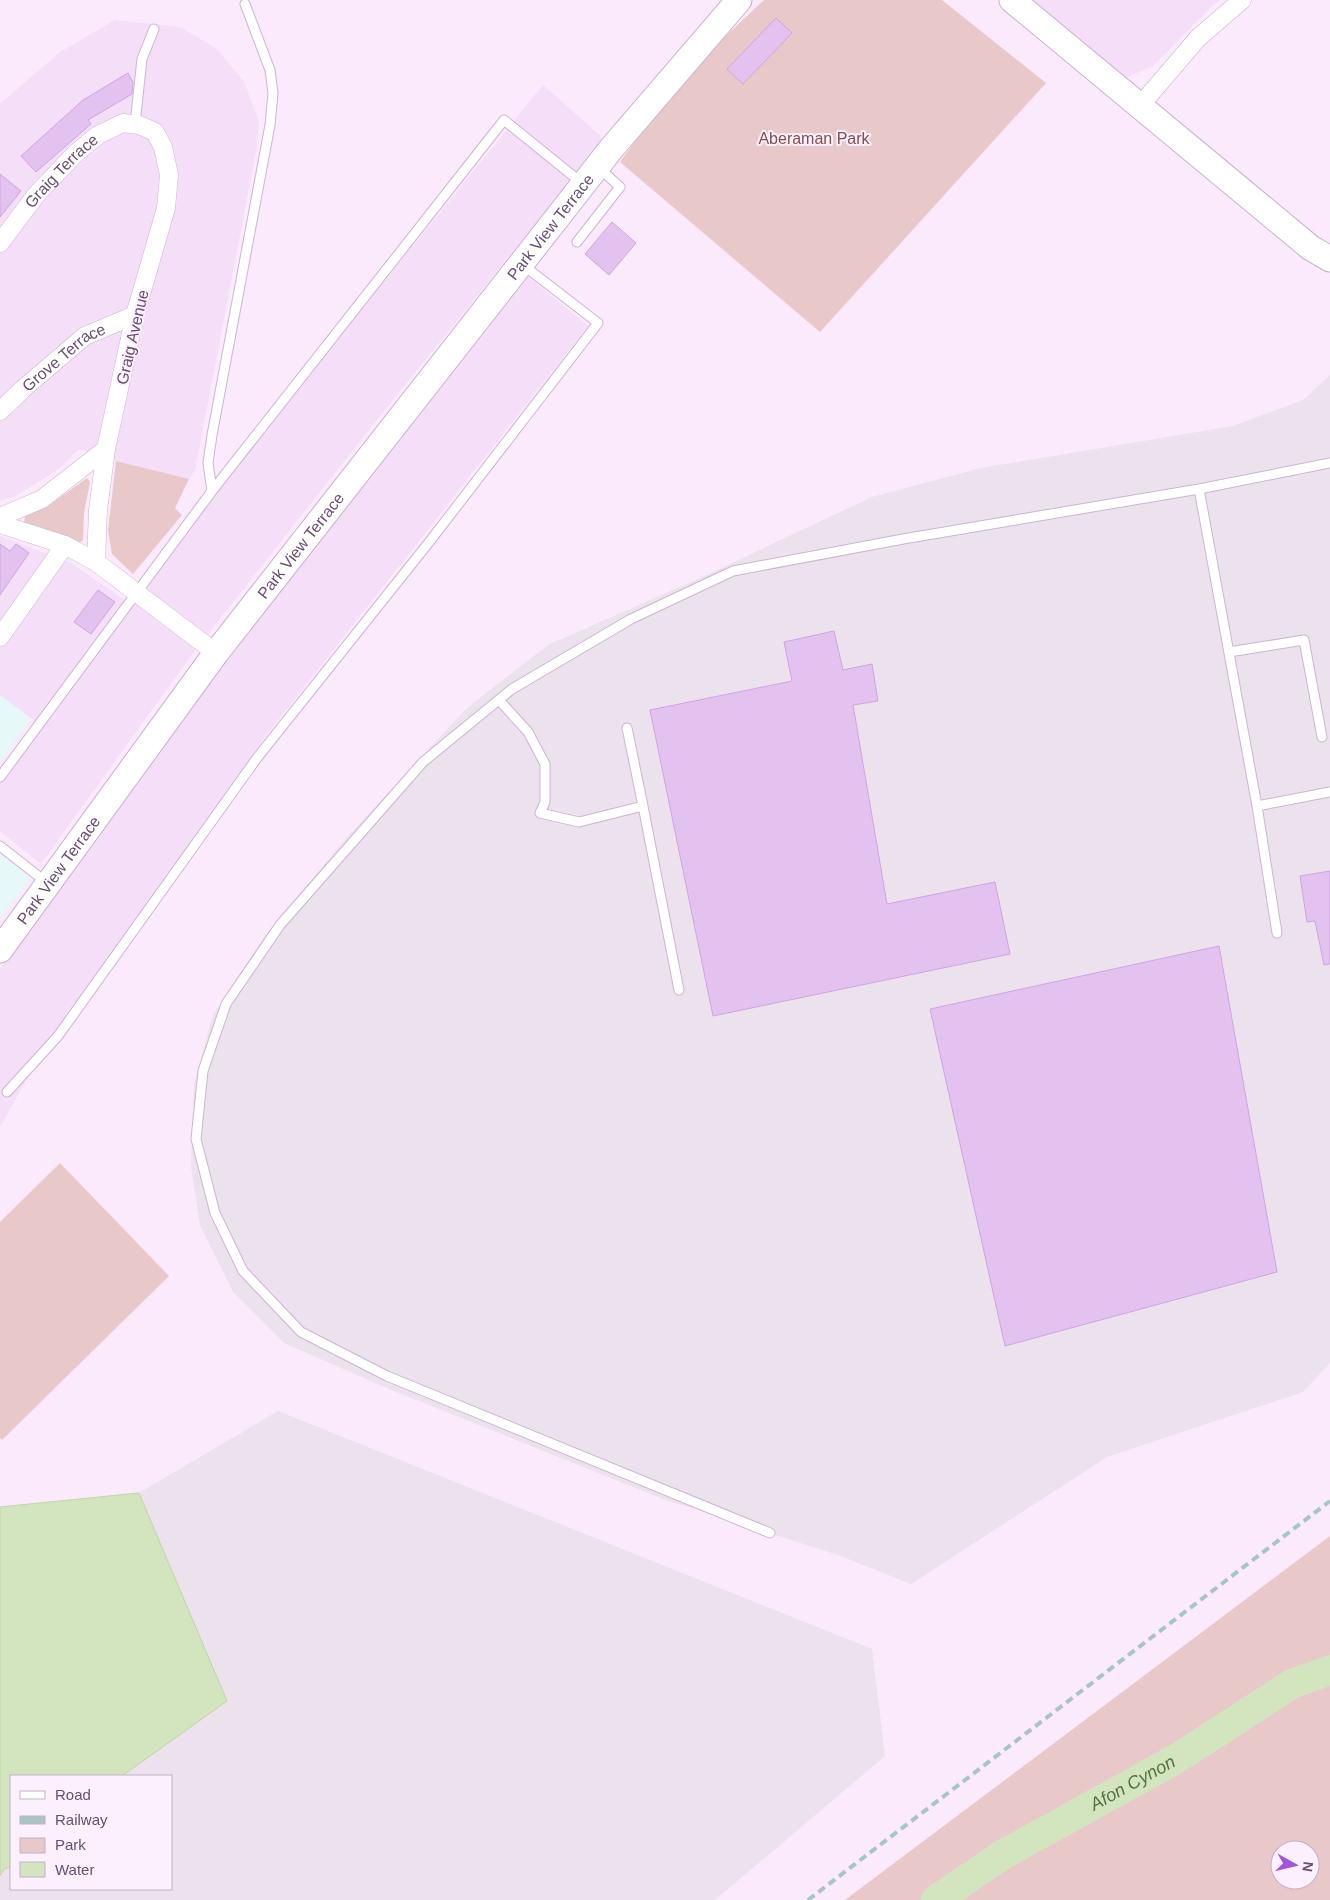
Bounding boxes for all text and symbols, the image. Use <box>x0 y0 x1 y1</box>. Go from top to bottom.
park label: Aberaman Park <box>758 130 871 147</box>
street label: Graig Terrace <box>22 131 101 211</box>
street label: Park View Terrace <box>504 171 597 283</box>
street label: Graig Avenue <box>113 288 152 386</box>
street label: Grove Terrace <box>19 320 108 395</box>
street label: Park View Terrace <box>254 489 347 602</box>
street label: Park View Terrace <box>14 813 104 928</box>
water label: Afon Cynon <box>1086 1751 1179 1815</box>
legend <box>10 1775 172 1890</box>
text: Road <box>55 1786 91 1803</box>
text: Railway <box>55 1811 108 1828</box>
text: Park <box>55 1836 86 1853</box>
north arrow <box>1270 1840 1320 1890</box>
text: Water <box>55 1861 94 1878</box>
text: N <box>1299 1861 1317 1873</box>

